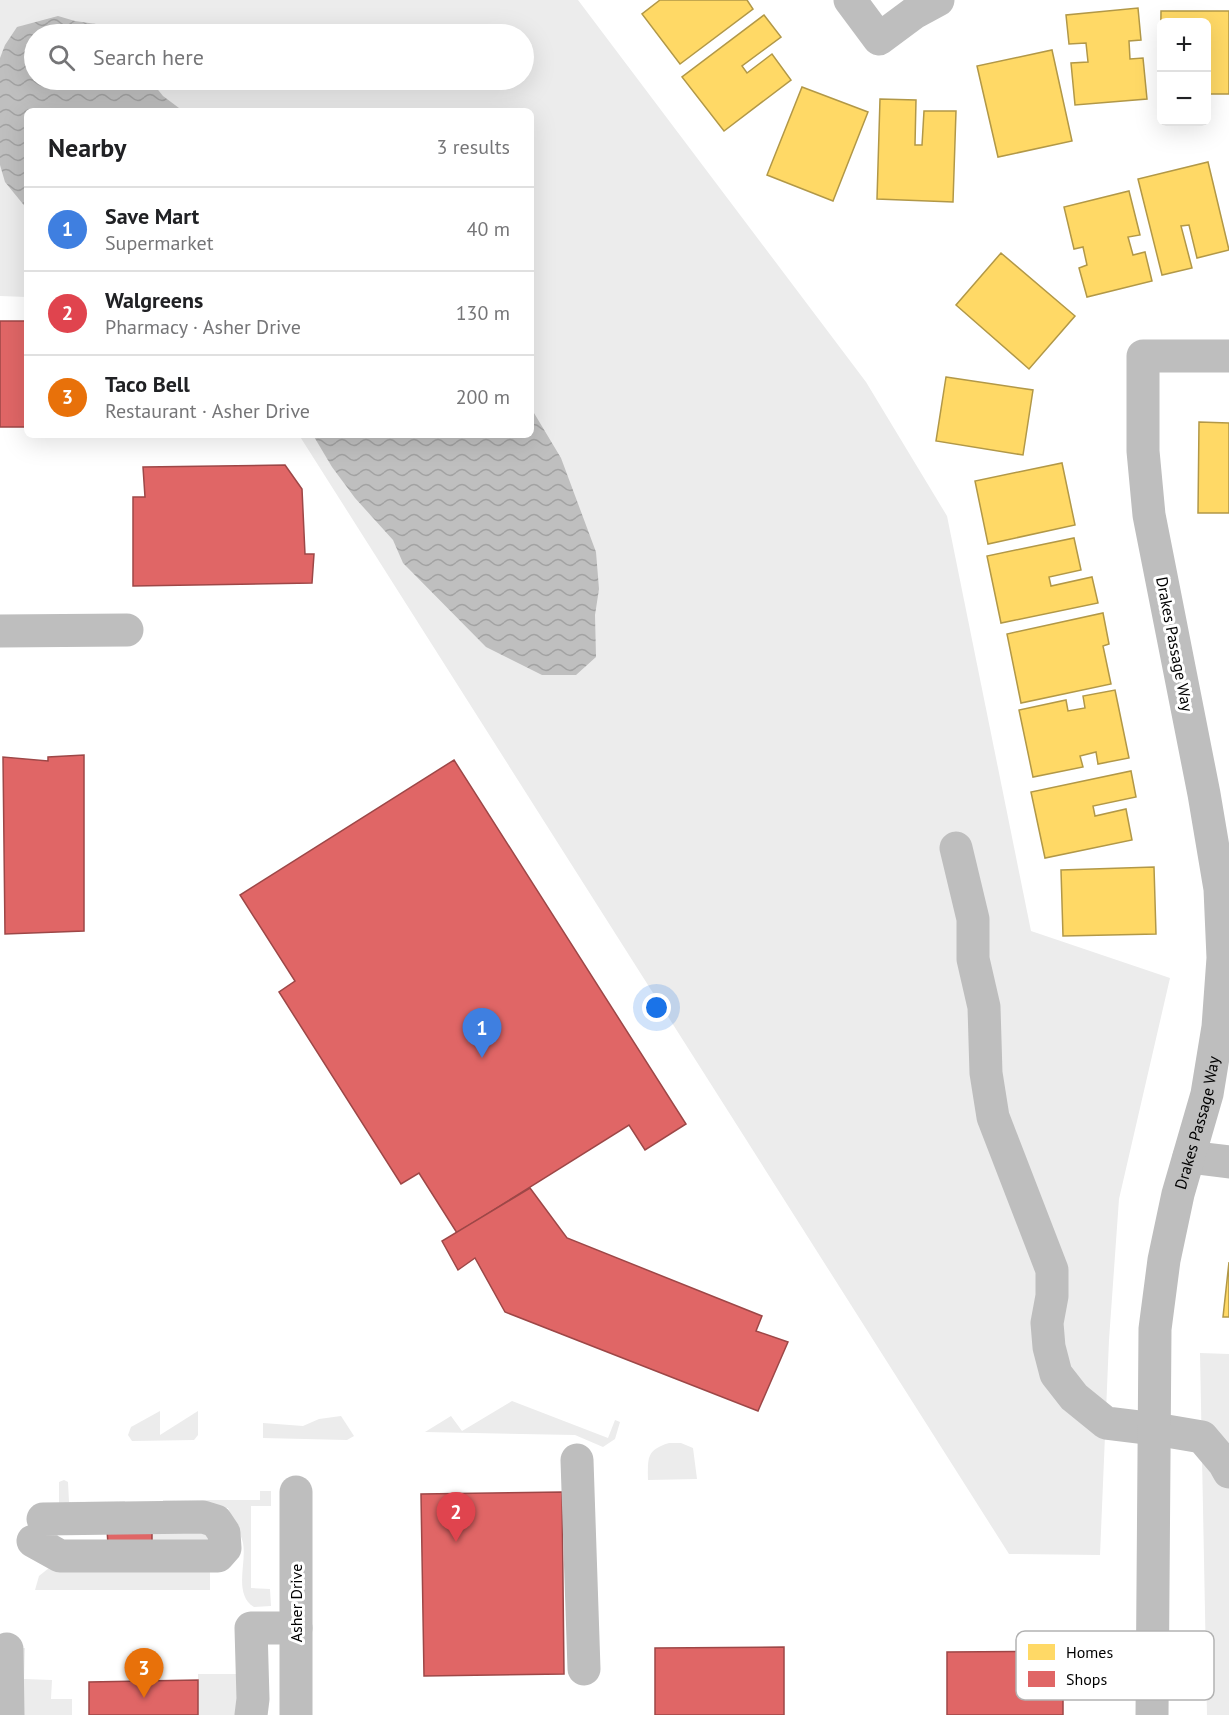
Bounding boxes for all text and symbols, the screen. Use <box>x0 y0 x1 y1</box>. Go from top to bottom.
map controls <box>1157 18 1211 126</box>
button: + <box>1157 18 1211 72</box>
search box <box>24 24 534 90</box>
icon: search <box>45 41 78 74</box>
text: Search here <box>93 43 204 71</box>
button: − <box>1157 72 1211 126</box>
text: Nearby <box>48 131 126 164</box>
text: 3 results <box>437 134 510 160</box>
text: Save Mart <box>105 202 199 230</box>
text: 1 <box>62 216 73 242</box>
text: 40 m <box>467 216 510 242</box>
text: Supermarket <box>105 230 213 256</box>
text: Walgreens <box>105 286 203 314</box>
text: 2 <box>62 300 73 326</box>
text: 130 m <box>456 300 510 326</box>
text: Pharmacy · Asher Drive <box>105 314 301 340</box>
text: Taco Bell <box>105 370 190 398</box>
text: 3 <box>62 384 73 410</box>
text: 200 m <box>456 384 510 410</box>
text: Restaurant · Asher Drive <box>105 398 310 424</box>
street label: Drakes Passage Way <box>1152 575 1198 714</box>
your location <box>642 993 671 1022</box>
pin: 1 <box>462 1008 502 1058</box>
street label: Drakes Passage Way <box>1170 1054 1223 1192</box>
pin: 2 <box>436 1492 476 1542</box>
street label: Asher Drive <box>286 1564 306 1642</box>
legend <box>1016 1631 1214 1700</box>
text: Homes <box>1066 1642 1113 1662</box>
pin: 3 <box>124 1648 164 1698</box>
text: Shops <box>1066 1669 1107 1689</box>

